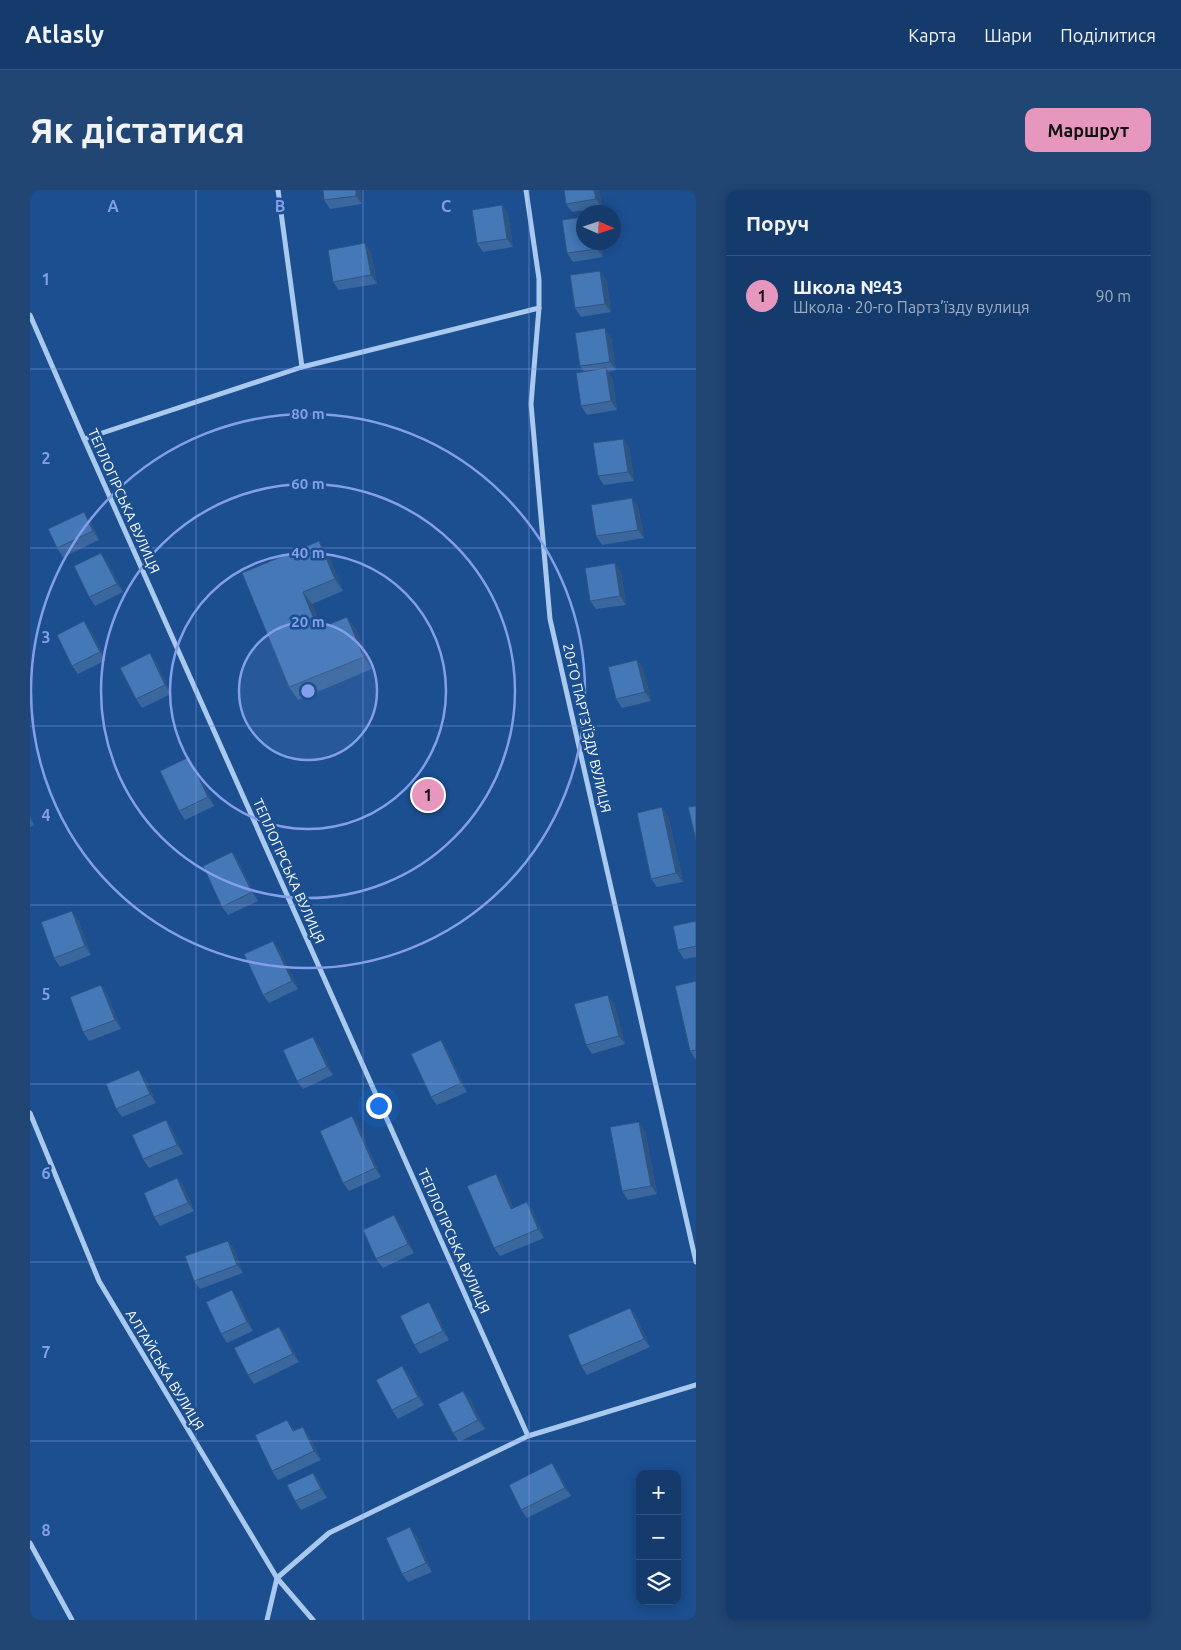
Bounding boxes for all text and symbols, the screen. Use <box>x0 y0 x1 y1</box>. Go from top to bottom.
text: Atlasly <box>25 21 104 48</box>
text: Карта <box>908 25 956 45</box>
text: Шари <box>984 25 1032 45</box>
text: Поділитися <box>1060 25 1156 45</box>
button: Маршрут <box>1025 108 1151 152</box>
text: Як дістатися <box>30 110 245 150</box>
text: A <box>107 197 119 215</box>
text: B <box>275 197 285 215</box>
text: C <box>441 197 451 215</box>
north arrow <box>576 205 621 250</box>
text: Поруч <box>746 211 809 235</box>
text: 1 <box>41 270 51 288</box>
text: Школа №43 <box>793 276 903 298</box>
text: 1 <box>757 287 767 305</box>
text: 90 m <box>1095 287 1131 305</box>
text: Школа · 20-го Партз’їзду вулиця <box>793 298 1030 316</box>
text: 80 m <box>291 405 325 422</box>
street label: ТЕПЛОГІРСЬКА ВУЛИЦЯ <box>85 426 163 576</box>
text: 2 <box>41 449 51 467</box>
text: 60 m <box>291 475 325 492</box>
text: 40 m <box>291 544 325 561</box>
text: 20 m <box>291 613 325 630</box>
text: 3 <box>41 628 51 646</box>
street label: 20-ГО ПАРТЗ’ЇЗДУ ВУЛИЦЯ <box>560 642 614 814</box>
centre of rings <box>299 682 317 700</box>
pin: 1 <box>412 776 444 814</box>
street label: ТЕПЛОГІРСЬКА ВУЛИЦЯ <box>250 796 328 946</box>
text: 4 <box>41 806 51 824</box>
text: 5 <box>41 985 51 1003</box>
your location <box>366 1093 392 1119</box>
text: 6 <box>41 1164 51 1182</box>
street label: ТЕПЛОГІРСЬКА ВУЛИЦЯ <box>415 1166 493 1316</box>
street label: АЛТАЙСЬКА ВУЛИЦЯ <box>123 1306 208 1433</box>
text: 7 <box>41 1343 51 1361</box>
map controls <box>636 1470 681 1605</box>
button: + <box>636 1470 681 1515</box>
button: − <box>636 1515 681 1560</box>
text: 8 <box>41 1521 51 1539</box>
button: layers <box>636 1560 681 1605</box>

